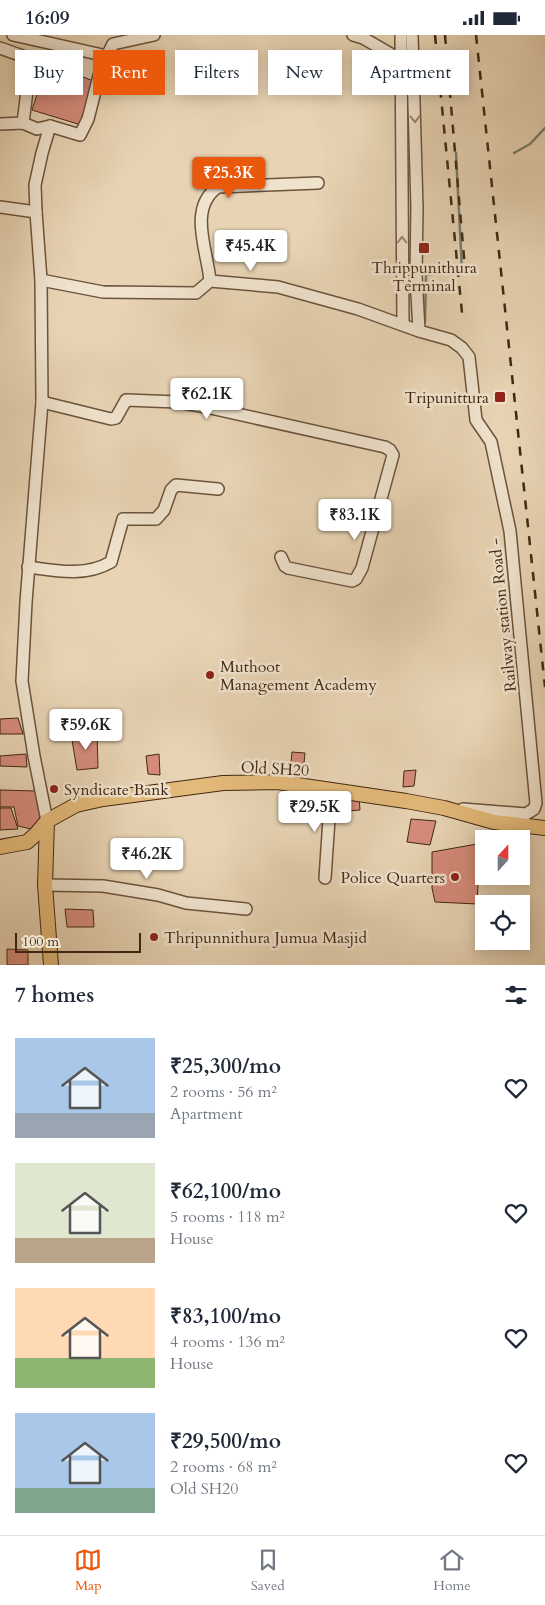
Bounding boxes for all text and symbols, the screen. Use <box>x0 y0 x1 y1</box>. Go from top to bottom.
text: 16:09 <box>25 5 69 31</box>
chip: Buy <box>15 50 83 95</box>
chip: Rent <box>93 50 165 95</box>
chip: Filters <box>175 50 258 95</box>
chip: New <box>268 50 342 95</box>
chip: Apartment <box>352 50 469 95</box>
one-way arrow <box>410 115 420 123</box>
pin: ₹25.3K <box>188 156 270 199</box>
text: ₹25.3K <box>203 162 255 184</box>
pin: ₹45.4K <box>210 229 292 272</box>
text: ₹45.4K <box>225 235 277 257</box>
one-way arrow <box>397 236 407 244</box>
marker: Thrippunithura Terminal <box>417 241 431 255</box>
place label: Thrippunithura Terminal <box>371 257 477 297</box>
pin: ₹62.1K <box>166 377 248 420</box>
text: ₹62.1K <box>181 383 233 405</box>
place label: Tripunittura <box>404 387 489 409</box>
marker: Tripunittura <box>493 390 507 404</box>
pin: ₹83.1K <box>314 499 396 541</box>
text: ₹83.1K <box>329 504 381 526</box>
street label: Railway station Road - <box>484 537 522 693</box>
place label: Muthoot Management Academy <box>220 656 377 696</box>
marker: Muthoot Management Academy <box>204 669 216 681</box>
pin: ₹59.6K <box>45 709 127 751</box>
text: ₹59.6K <box>60 714 112 736</box>
street label: Old SH20 <box>240 756 310 782</box>
place label: Syndicate Bank <box>64 779 169 801</box>
marker: Syndicate Bank <box>48 783 60 795</box>
pin: ₹29.5K <box>274 791 356 833</box>
text: ₹29.5K <box>289 796 341 818</box>
north arrow <box>475 830 530 885</box>
map controls <box>475 830 530 950</box>
pin: ₹46.2K <box>106 837 188 880</box>
text: ₹46.2K <box>121 843 173 865</box>
place label: Police Quarters <box>341 867 445 889</box>
marker: Police Quarters <box>449 871 461 883</box>
button: locate <box>475 895 530 950</box>
place label: Thripunnithura Jumua Masjid <box>164 927 368 949</box>
scale bar <box>15 930 141 953</box>
marker: Thripunnithura Jumua Masjid <box>148 931 160 943</box>
text: 100 m <box>22 932 59 951</box>
text: 7 homes <box>15 981 94 1010</box>
icon: filters <box>502 981 530 1009</box>
text: ₹25,300/mo <box>170 1052 281 1081</box>
icon: home <box>55 1058 115 1118</box>
icon: heart <box>502 1074 530 1102</box>
text: 2 rooms · 56 m² <box>170 1081 277 1103</box>
text: Apartment <box>170 1103 243 1125</box>
text: ₹62,100/mo <box>170 1177 281 1206</box>
icon: home <box>55 1183 115 1243</box>
icon: heart <box>502 1199 530 1227</box>
text: 5 rooms · 118 m² <box>170 1206 285 1228</box>
text: House <box>170 1228 213 1250</box>
text: ₹83,100/mo <box>170 1302 281 1331</box>
icon: home <box>55 1308 115 1368</box>
icon: heart <box>502 1324 530 1352</box>
text: 4 rooms · 136 m² <box>170 1331 285 1353</box>
text: House <box>170 1353 213 1375</box>
text: ₹29,500/mo <box>170 1427 281 1456</box>
icon: home <box>55 1433 115 1493</box>
icon: heart <box>502 1449 530 1477</box>
text: 2 rooms · 68 m² <box>170 1456 277 1478</box>
text: Old SH20 <box>170 1478 239 1500</box>
tab: Map <box>74 1546 102 1595</box>
tab: Saved <box>251 1546 285 1595</box>
tab: Home <box>433 1546 471 1595</box>

